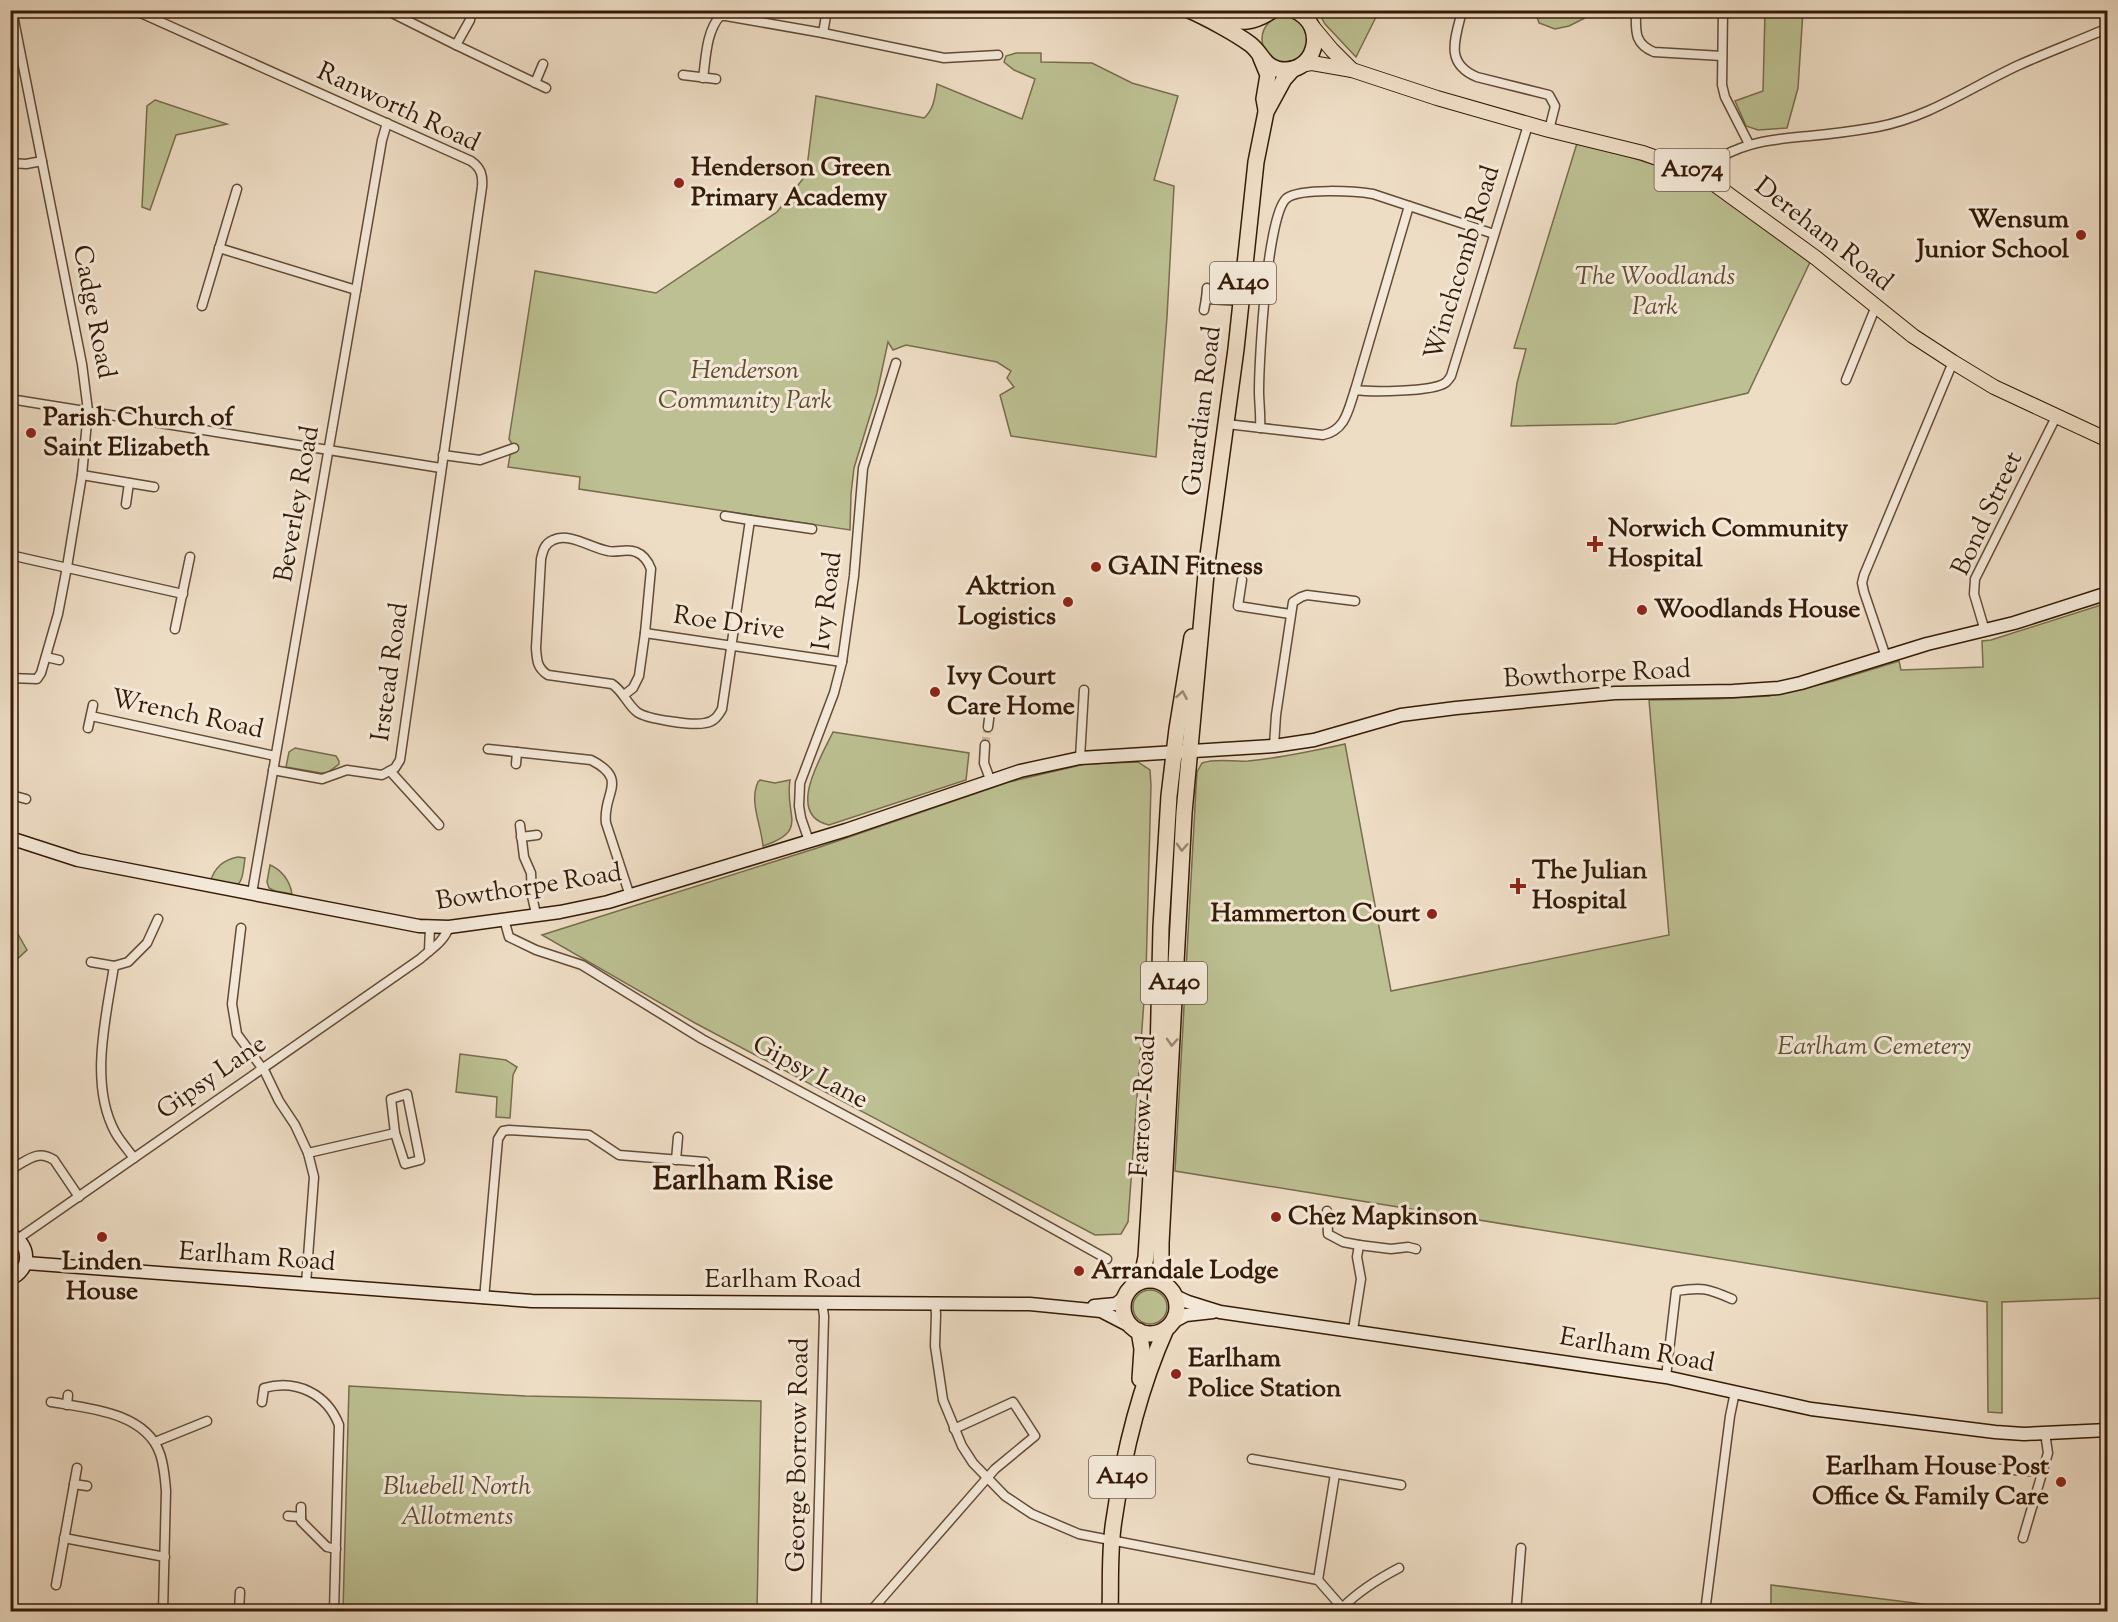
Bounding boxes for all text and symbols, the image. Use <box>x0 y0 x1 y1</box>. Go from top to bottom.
street label: Ranworth Road <box>310 54 486 162</box>
road number: A1074 <box>1654 149 1730 191</box>
place label: Henderson Green Primary Academy <box>691 150 892 217</box>
street label: Winchcomb Road <box>1416 161 1510 365</box>
street label: Dereham Road <box>1746 169 1901 301</box>
marker: Henderson Green Primary Academy <box>672 176 686 190</box>
place label: Wensum Junior School <box>1915 202 2070 269</box>
marker: Wensum Junior School <box>2074 228 2088 242</box>
street label: Cadge Road <box>62 242 124 382</box>
park label: The Woodlands Park <box>1575 259 1735 326</box>
road number: A140 <box>1210 262 1276 304</box>
street label: Guardian Road <box>1174 324 1232 498</box>
park label: Henderson Community Park <box>658 353 832 420</box>
place label: Parish Church of Saint Elizabeth <box>43 400 235 467</box>
street label: Beverley Road <box>266 423 330 585</box>
marker: Parish Church of Saint Elizabeth <box>24 426 38 440</box>
street label: Bond Street <box>1943 446 2033 582</box>
place label: Norwich Community Hospital <box>1608 511 1848 578</box>
marker: Norwich Community Hospital <box>1586 535 1604 553</box>
street label: Ivy Road <box>804 549 852 652</box>
place label: GAIN Fitness <box>1108 549 1263 586</box>
marker: GAIN Fitness <box>1089 560 1103 574</box>
place label: Aktrion Logistics <box>958 569 1057 636</box>
place label: Woodlands House <box>1654 592 1860 629</box>
marker: Aktrion Logistics <box>1061 595 1075 609</box>
street label: Roe Drive <box>671 598 787 650</box>
street label: Irstead Road <box>363 600 419 744</box>
marker: Woodlands House <box>1635 603 1649 617</box>
street label: Bowthorpe Road <box>1502 652 1692 698</box>
place label: Ivy Court Care Home <box>947 659 1075 726</box>
street label: Wrench Road <box>107 681 267 749</box>
marker: Ivy Court Care Home <box>928 685 942 699</box>
one-way arrow <box>1175 690 1188 700</box>
one-way arrow <box>1175 842 1188 851</box>
place label: The Julian Hospital <box>1532 853 1648 920</box>
street label: Bowthorpe Road <box>433 855 625 921</box>
marker: The Julian Hospital <box>1509 877 1527 895</box>
place label: Hammerton Court <box>1211 896 1420 933</box>
marker: Hammerton Court <box>1425 907 1439 921</box>
road number: A140 <box>1141 962 1207 1004</box>
street label: Gipsy Lane <box>150 1027 274 1129</box>
street label: Gipsy Lane <box>745 1027 875 1119</box>
park label: Earlham Cemetery <box>1777 1029 1971 1066</box>
street label: Farrow Road <box>1122 1034 1166 1178</box>
one-way arrow <box>1165 1037 1178 1046</box>
district label: Earlham Rise <box>653 1158 833 1204</box>
place label: Chez Mapkinson <box>1288 1199 1479 1236</box>
marker: Chez Mapkinson <box>1269 1210 1283 1224</box>
marker: Linden House <box>95 1230 109 1244</box>
street label: Earlham Road <box>177 1234 337 1282</box>
place label: Linden House <box>62 1244 143 1311</box>
place label: Arrandale Lodge <box>1091 1253 1279 1290</box>
street label: Earlham Road <box>705 1262 862 1299</box>
marker: Arrandale Lodge <box>1072 1264 1086 1278</box>
street label: Earlham Road <box>1557 1319 1718 1383</box>
street label: George Borrow Road <box>778 1337 820 1573</box>
place label: Earlham Police Station <box>1188 1341 1342 1408</box>
marker: Earlham Police Station <box>1169 1367 1183 1381</box>
place label: Earlham House Post Office & Family Care <box>1812 1449 2049 1516</box>
road number: A140 <box>1089 1456 1155 1498</box>
park label: Bluebell North Allotments <box>383 1469 531 1536</box>
marker: Earlham House Post Office & Family Care <box>2054 1475 2068 1489</box>

